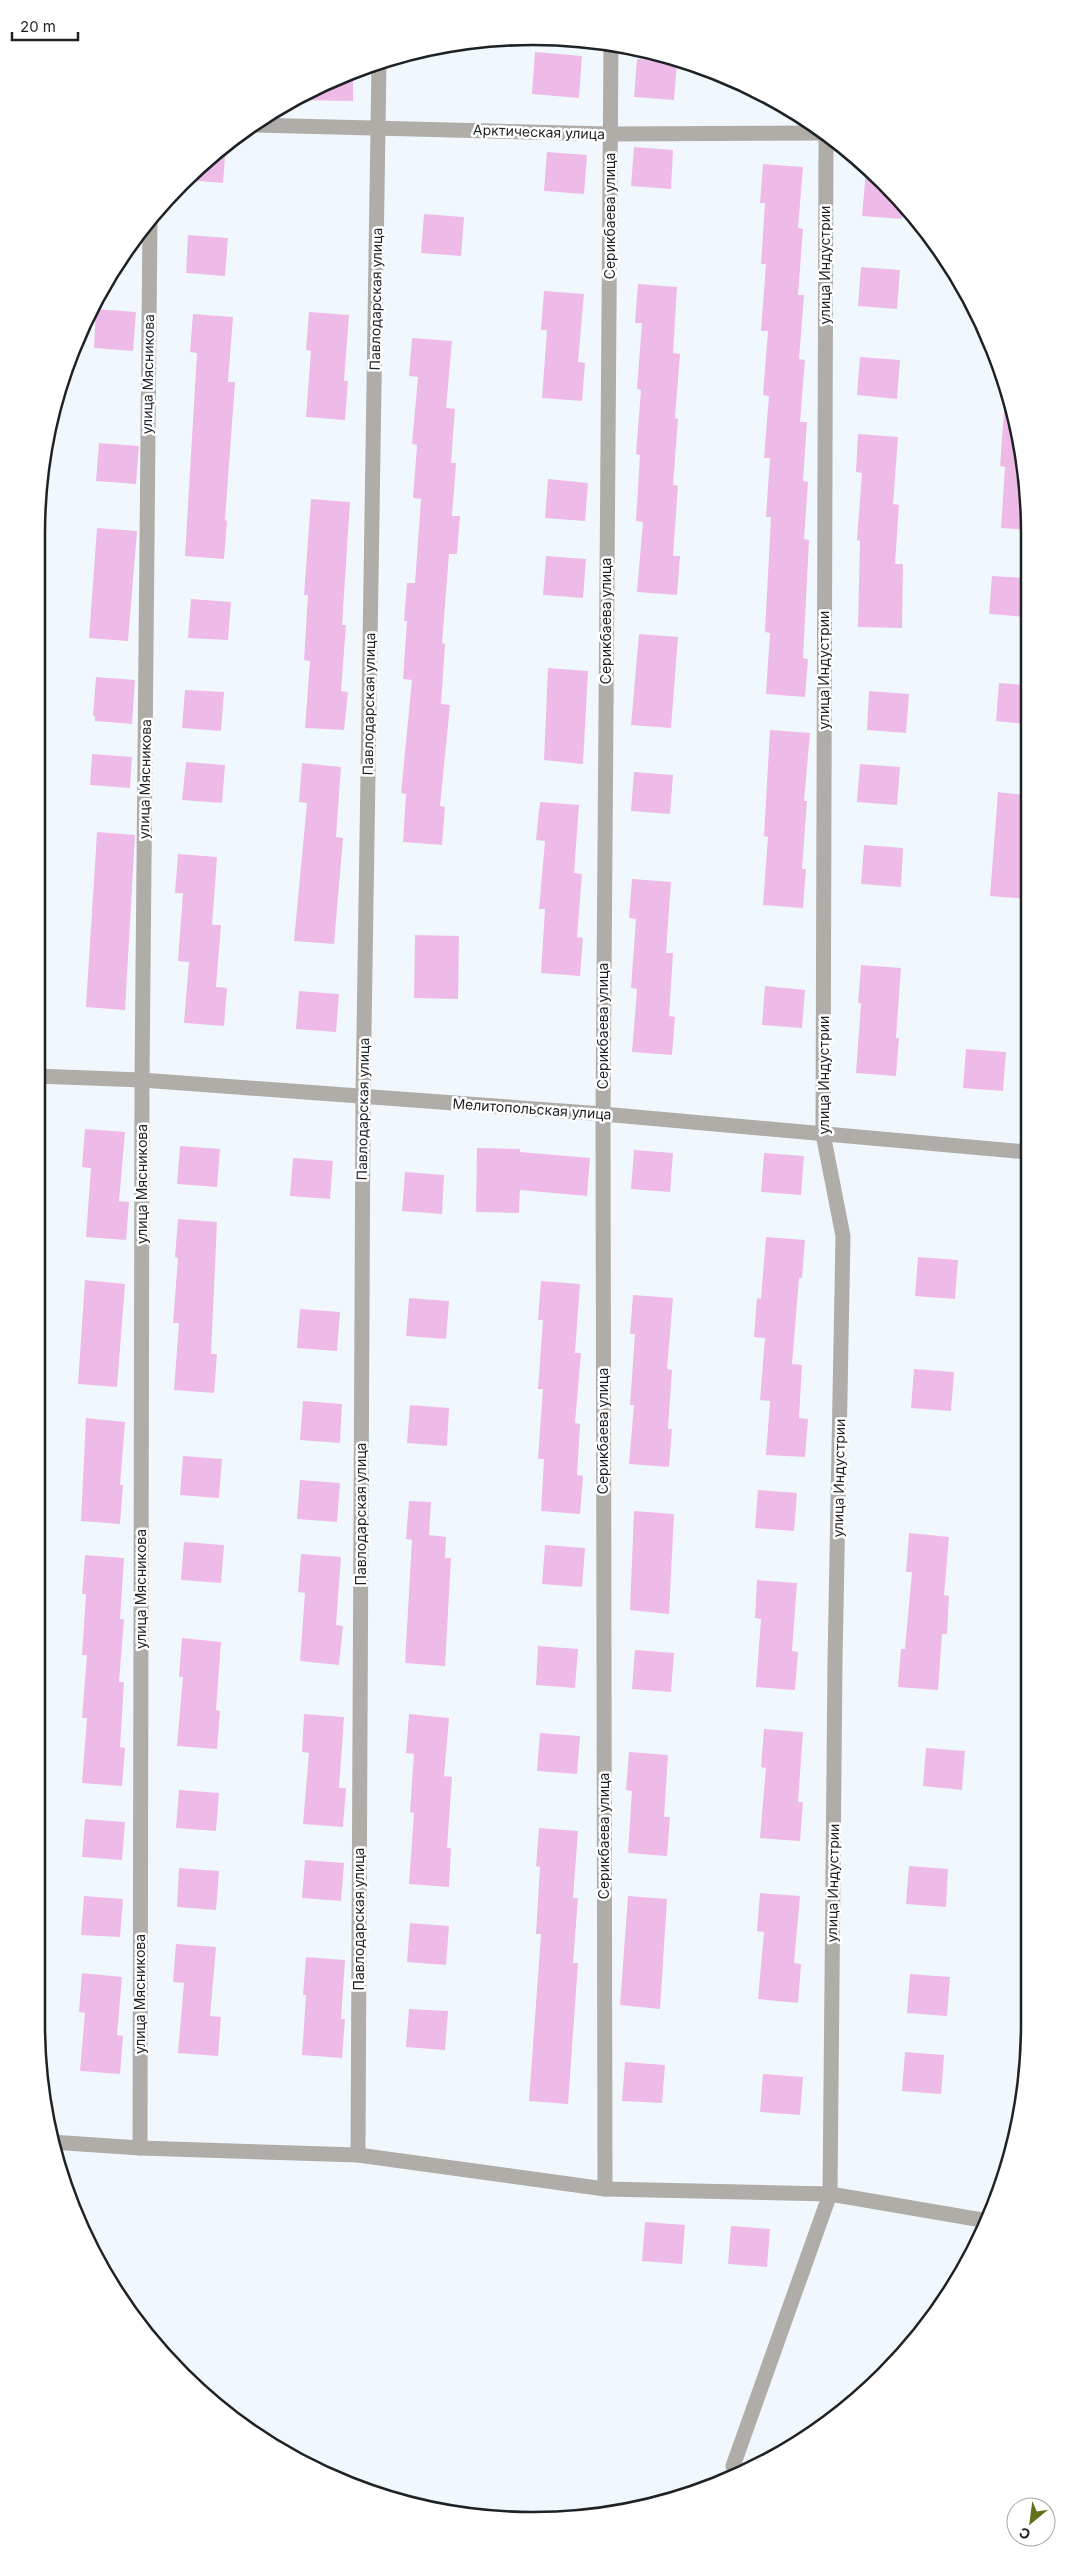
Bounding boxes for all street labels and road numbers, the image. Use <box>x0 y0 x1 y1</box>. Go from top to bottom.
street label: Арктическая улица <box>473 121 605 142</box>
street label: Серикбаева улица <box>601 153 618 279</box>
street label: улица Индустрии <box>816 206 833 324</box>
street label: Павлодарская улица <box>366 227 385 371</box>
street label: улица Мясникова <box>138 314 157 434</box>
street label: Серикбаева улица <box>597 558 614 684</box>
street label: улица Индустрии <box>815 611 832 729</box>
street label: Павлодарская улица <box>359 632 378 776</box>
street label: улица Мясникова <box>135 719 154 839</box>
street label: Серикбаева улица <box>594 963 611 1089</box>
street label: улица Индустрии <box>815 1016 832 1134</box>
street label: Павлодарская улица <box>353 1037 372 1181</box>
street label: Мелитопольская улица <box>452 1094 612 1123</box>
street label: улица Мясникова <box>133 1124 150 1244</box>
street label: Серикбаева улица <box>594 1368 611 1494</box>
street label: улица Индустрии <box>829 1418 848 1538</box>
street label: Павлодарская улица <box>352 1443 369 1585</box>
street label: улица Мясникова <box>132 1529 149 1649</box>
street label: Серикбаева улица <box>595 1773 612 1899</box>
street label: улица Индустрии <box>823 1823 842 1943</box>
street label: Павлодарская улица <box>350 1848 367 1990</box>
street label: улица Мясникова <box>131 1934 148 2054</box>

